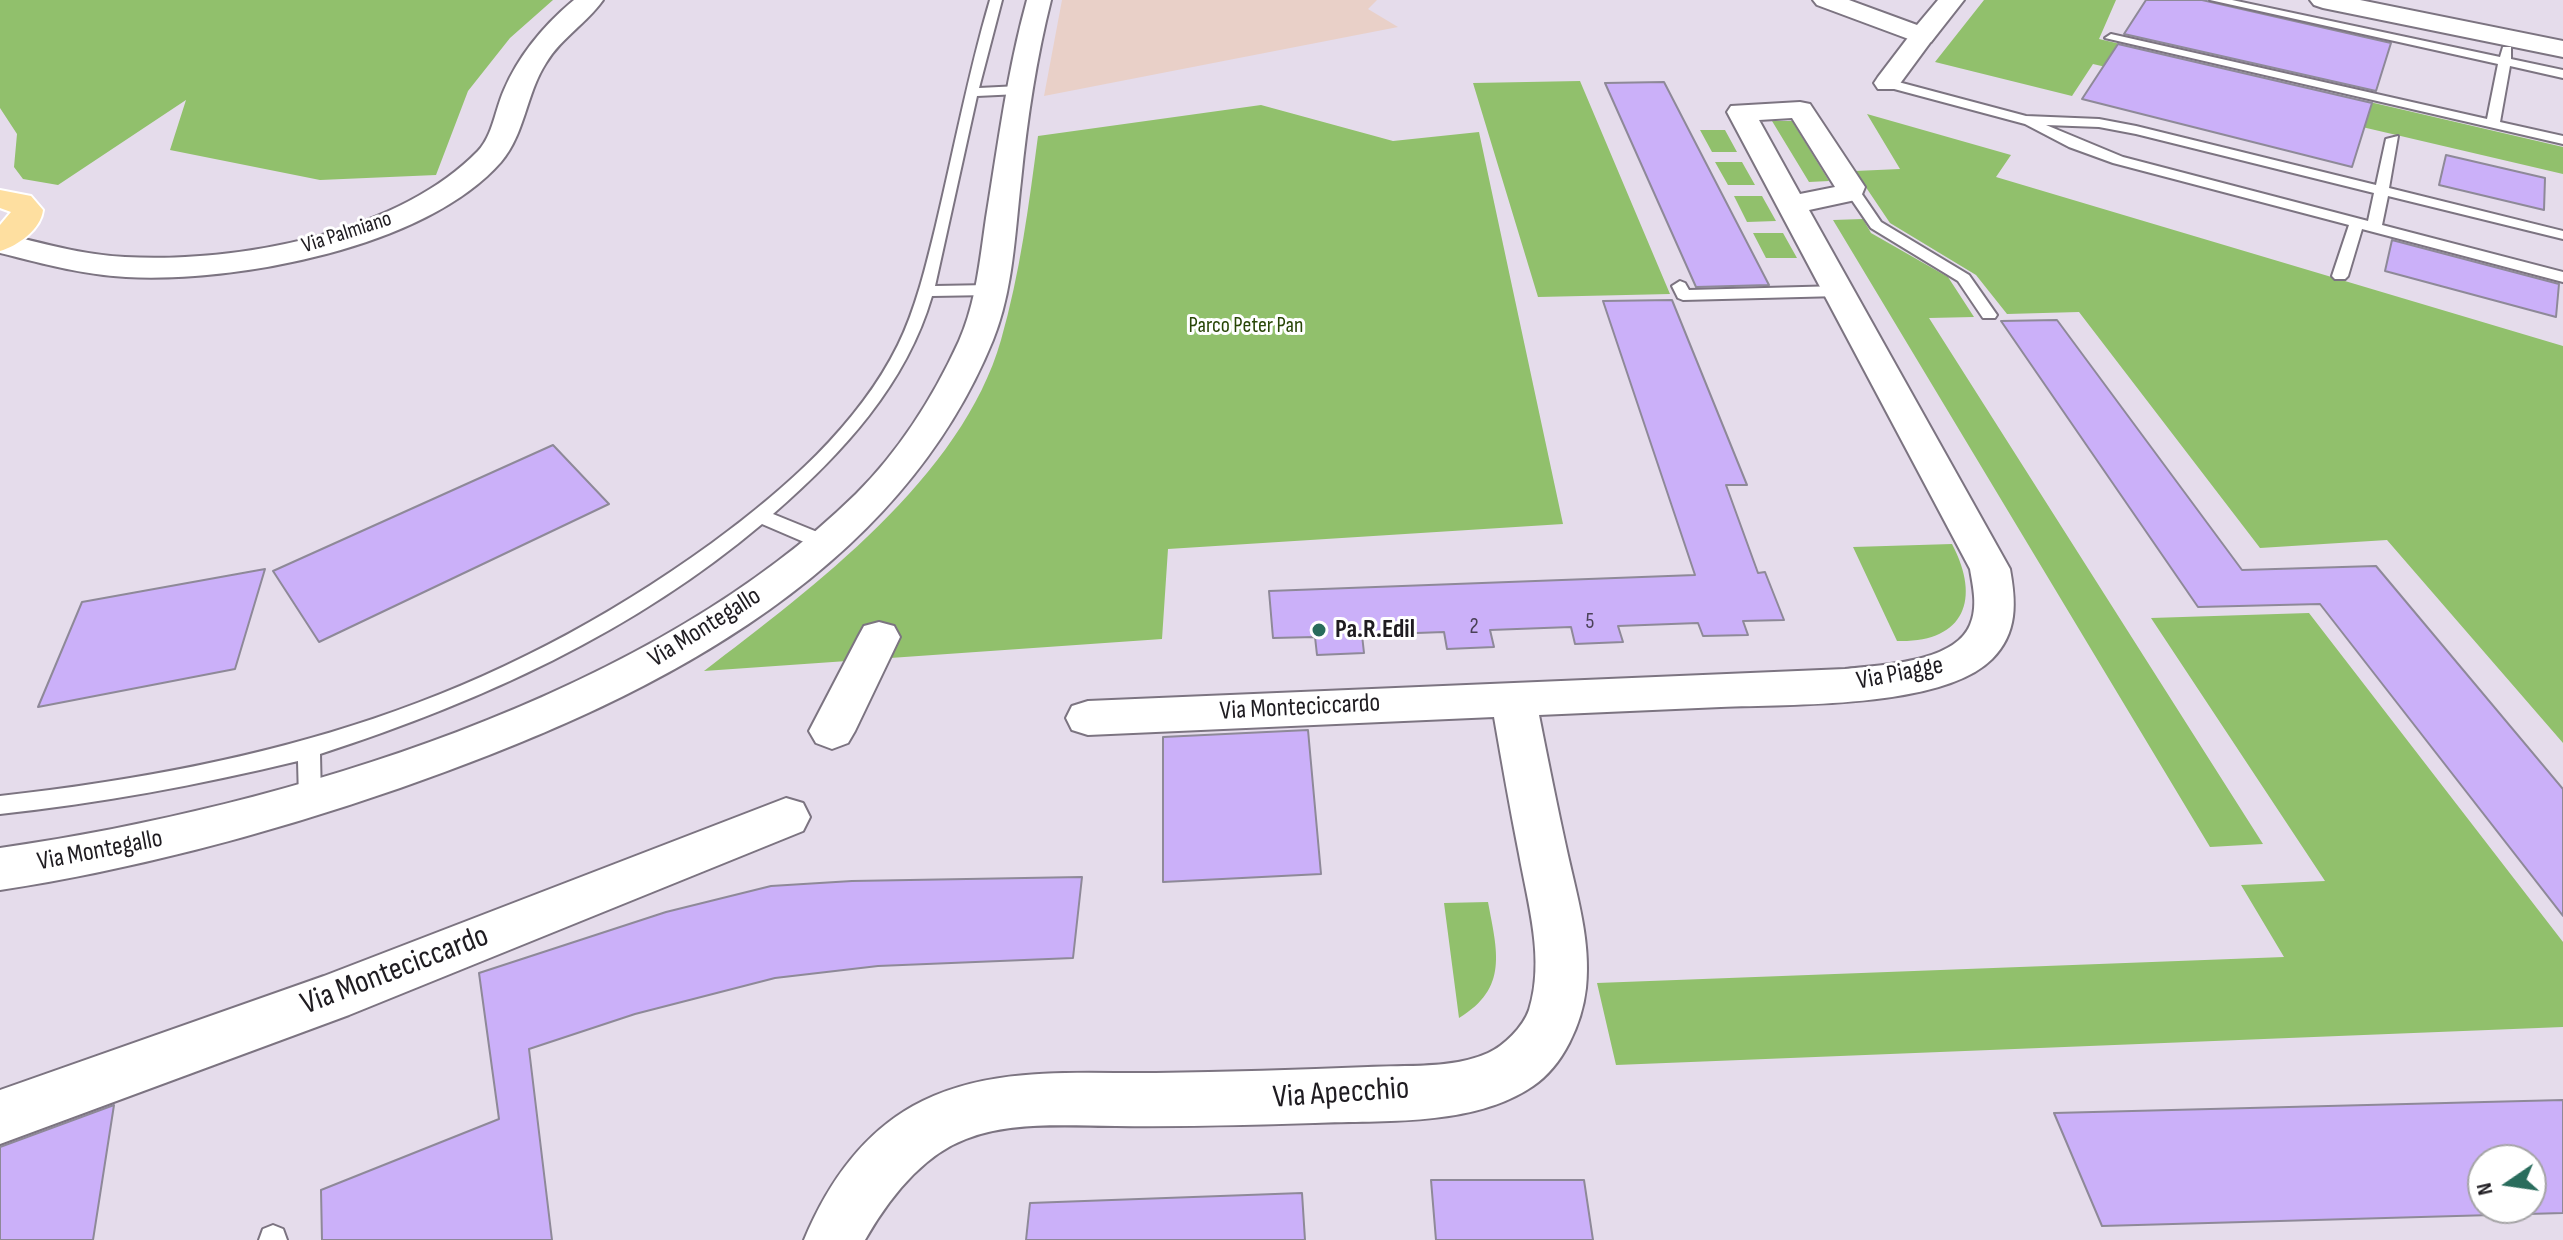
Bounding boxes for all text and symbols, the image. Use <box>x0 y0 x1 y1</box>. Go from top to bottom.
street label: Via Palmiano <box>299 206 395 260</box>
park label: Parco Peter Pan <box>1189 313 1303 339</box>
street label: Via Montegallo <box>643 581 767 675</box>
house number: 5 <box>1586 609 1594 635</box>
place label: Pa.R.Edil <box>1335 614 1415 646</box>
house number: 2 <box>1469 614 1479 640</box>
marker: Pa.R.Edil <box>1310 621 1328 639</box>
street label: Via Piagge <box>1854 650 1946 698</box>
street label: Via Monteciccardo <box>1219 688 1381 728</box>
street label: Via Montegallo <box>35 824 165 878</box>
street label: Via Monteciccardo <box>296 918 494 1024</box>
street label: Via Apecchio <box>1272 1070 1410 1118</box>
north arrow <box>2467 1144 2547 1224</box>
text: N <box>2471 1180 2500 1198</box>

